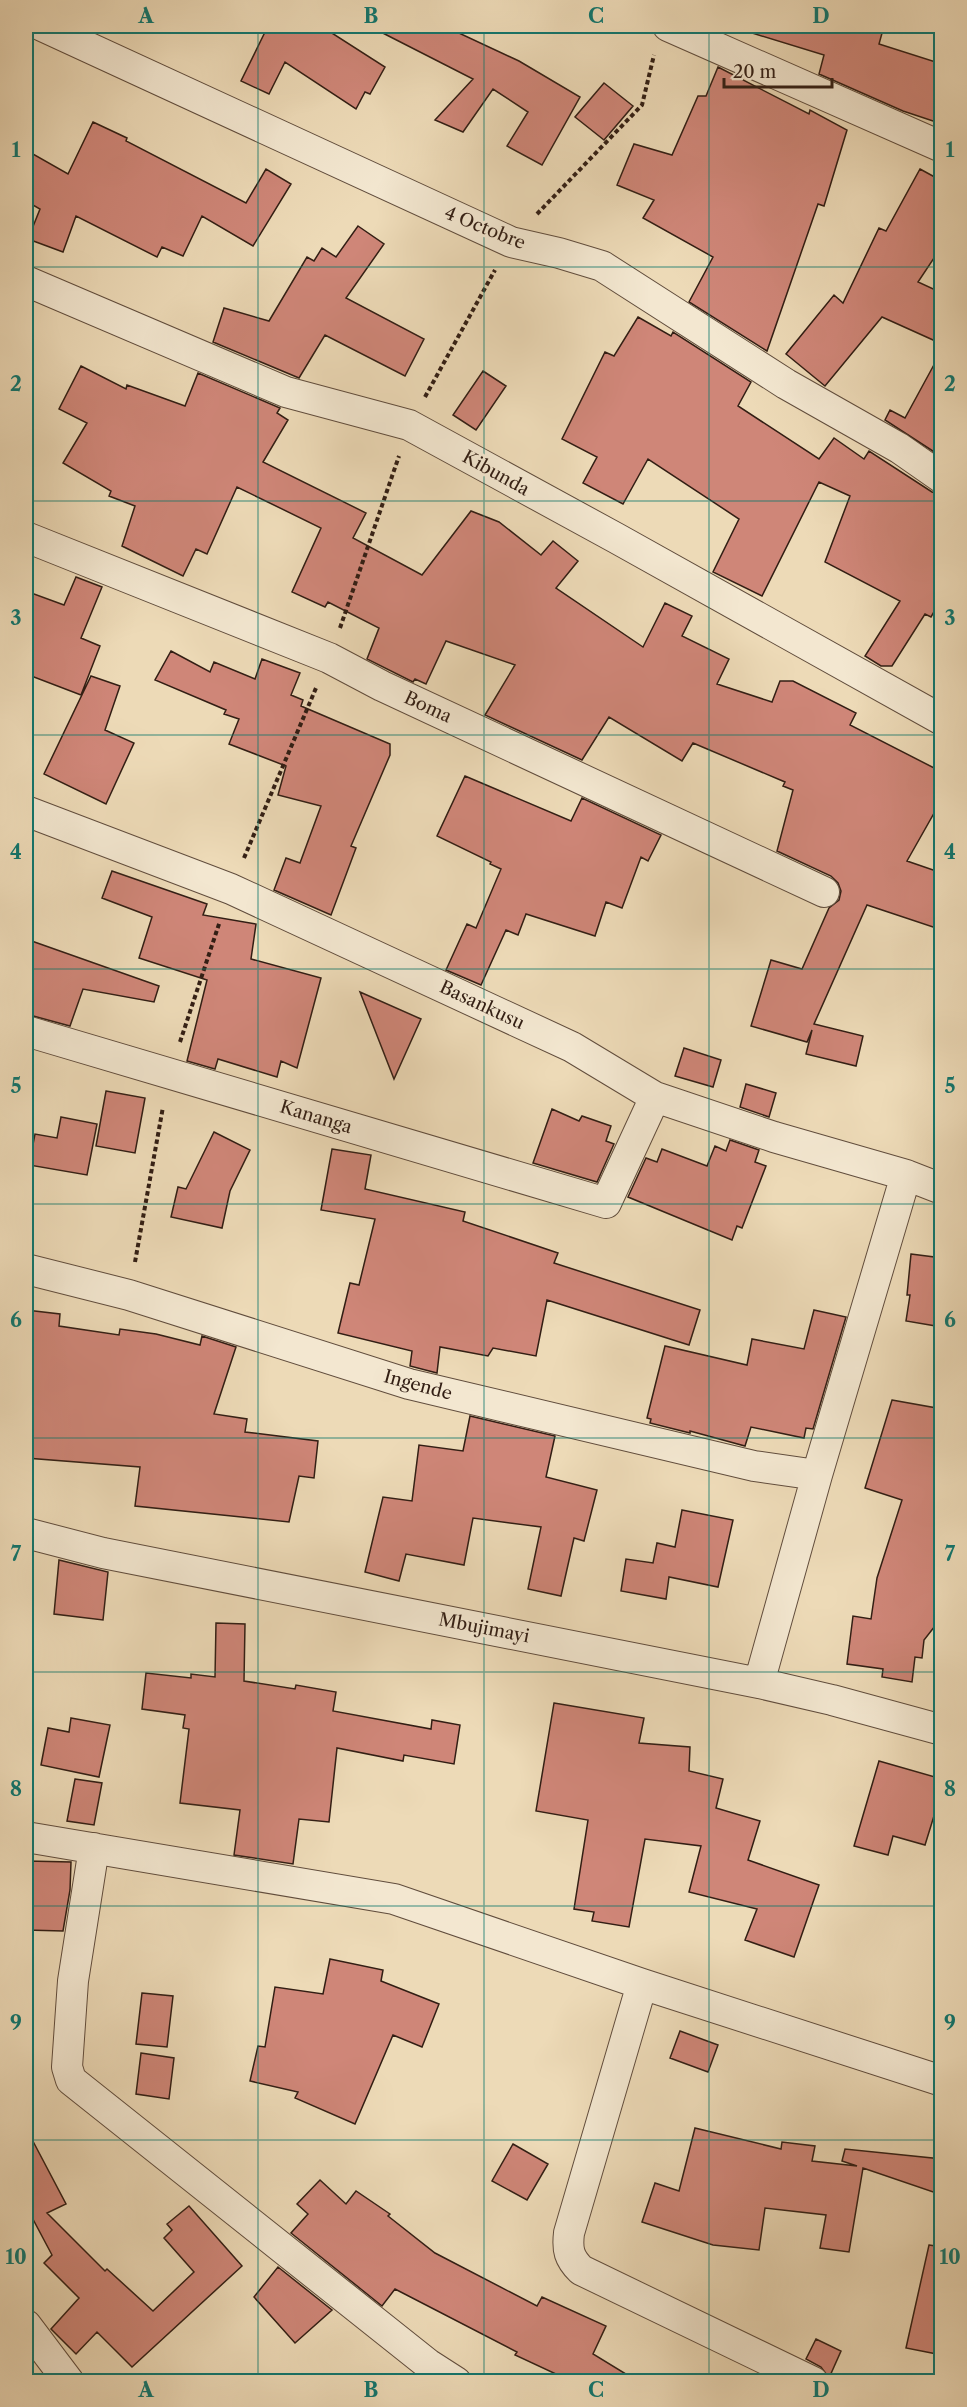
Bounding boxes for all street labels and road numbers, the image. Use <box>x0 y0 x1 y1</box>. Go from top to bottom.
street label: 4 Octobre <box>441 202 529 254</box>
street label: Kibunda <box>459 446 534 501</box>
street label: Boma <box>401 686 456 728</box>
street label: Basankusu <box>436 976 528 1034</box>
street label: Kananga <box>277 1096 355 1139</box>
street label: Ingende <box>381 1365 455 1405</box>
street label: Mbujimayi <box>437 1608 532 1648</box>

